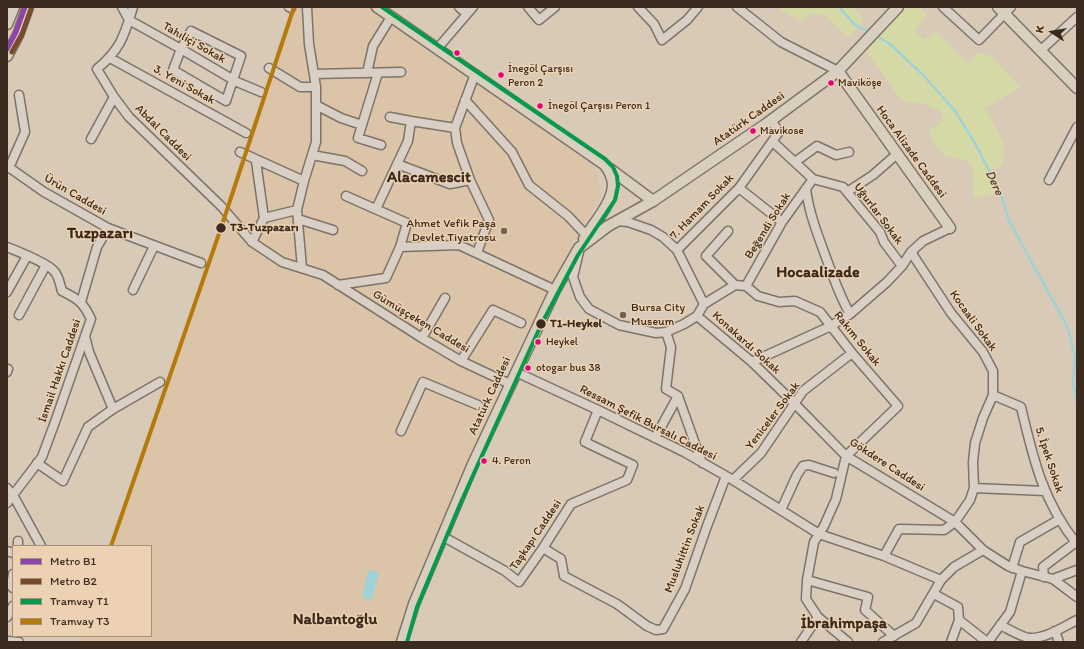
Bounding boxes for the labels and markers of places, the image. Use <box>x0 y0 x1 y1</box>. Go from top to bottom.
unlabelled marker <box>452 48 462 58</box>
place label: İnegöl Çarşısı Peron 2 <box>508 62 573 88</box>
marker: İnegöl Çarşısı Peron 2 <box>496 70 506 80</box>
place label: Maviköşe <box>838 76 882 90</box>
marker: Maviköşe <box>826 78 836 88</box>
place label: İnegöl Çarşısı Peron 1 <box>548 99 650 113</box>
marker: İnegöl Çarşısı Peron 1 <box>535 101 545 111</box>
place label: Mavikose <box>760 124 804 138</box>
marker: Mavikose <box>748 126 758 136</box>
place label: Ahmet Vefik Paşa Devlet Tiyatrosu <box>406 217 496 245</box>
marker: T3-Tuzpazarı <box>214 221 228 235</box>
place label: T3-Tuzpazarı <box>230 221 298 235</box>
marker: Ahmet Vefik Paşa Devlet Tiyatrosu <box>499 226 509 236</box>
place label: Bursa City Museum <box>631 301 685 329</box>
marker: Bursa City Museum <box>618 310 628 320</box>
marker: T1-Heykel <box>534 317 548 331</box>
place label: T1-Heykel <box>550 317 602 331</box>
place label: Heykel <box>546 335 578 349</box>
marker: Heykel <box>533 337 543 347</box>
place label: otogar bus 38 <box>536 361 601 375</box>
marker: otogar bus 38 <box>523 363 533 373</box>
place label: 4. Peron <box>492 454 531 468</box>
marker: 4. Peron <box>479 456 489 466</box>

